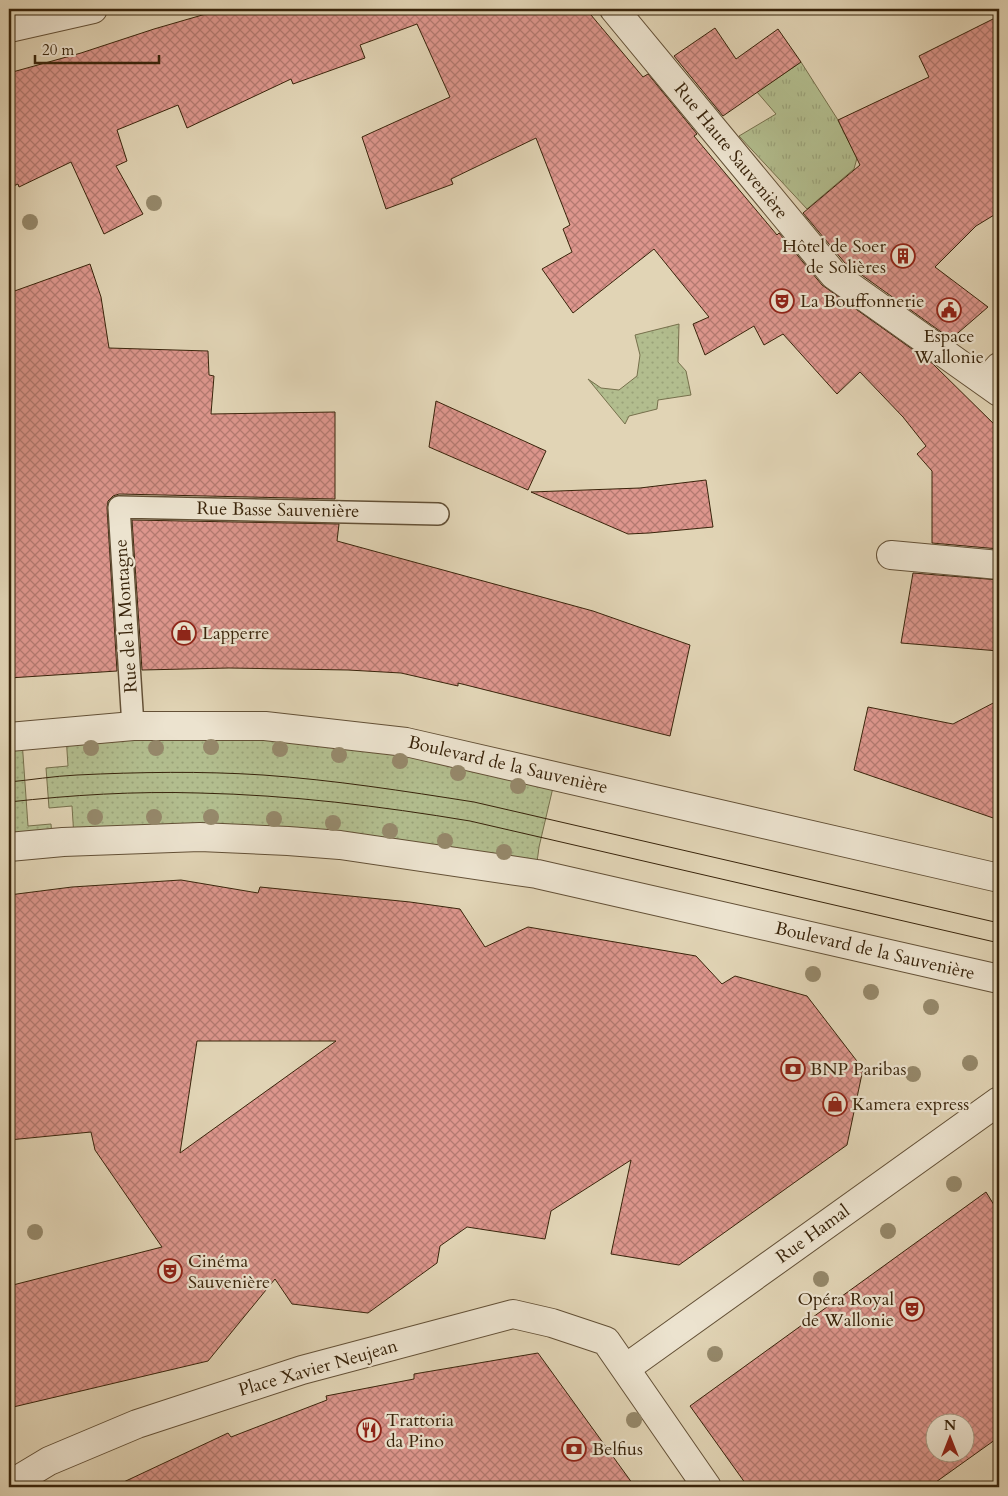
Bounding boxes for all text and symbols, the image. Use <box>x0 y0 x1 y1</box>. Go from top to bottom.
scale bar <box>35 32 159 64</box>
text: 20 m <box>42 40 74 60</box>
street label: Rue Haute Sauvenière <box>668 77 794 225</box>
place label: Hôtel de Soer de Solières <box>782 234 886 280</box>
building icon: Hôtel de Soer de Solières <box>890 243 916 269</box>
theatre icon: La Bouffonnerie <box>769 288 795 314</box>
place label: La Bouffonnerie <box>800 289 924 314</box>
public building icon: Espace Wallonie <box>936 297 962 323</box>
place label: Espace Wallonie <box>913 324 984 370</box>
street label: Rue Basse Sauvenière <box>196 496 360 524</box>
street label: Rue de la Montagne <box>108 538 144 694</box>
shop icon: Lapperre <box>171 620 197 646</box>
place label: Lapperre <box>202 621 269 646</box>
street label: Boulevard de la Sauvenière <box>406 730 610 800</box>
street label: Boulevard de la Sauvenière <box>773 916 977 986</box>
bank icon: BNP Paribas <box>780 1056 806 1082</box>
place label: BNP Paribas <box>810 1057 907 1082</box>
shop icon: Kamera express <box>822 1091 848 1117</box>
place label: Kamera express <box>852 1092 969 1117</box>
street label: Rue Hamal <box>771 1198 855 1269</box>
place label: Cinéma Sauvenière <box>188 1249 270 1295</box>
theatre icon: Cinéma Sauvenière <box>157 1258 183 1284</box>
place label: Opéra Royal de Wallonie <box>797 1287 894 1333</box>
theatre icon: Opéra Royal de Wallonie <box>899 1296 925 1322</box>
street label: Place Xavier Neujean <box>235 1333 401 1403</box>
place label: Trattoria da Pino <box>386 1408 454 1454</box>
north arrow <box>926 1414 976 1464</box>
text: N <box>944 1416 956 1435</box>
restaurant icon: Trattoria da Pino <box>356 1417 382 1443</box>
bank icon: Belfius <box>561 1436 587 1462</box>
place label: Belfius <box>592 1437 643 1462</box>

